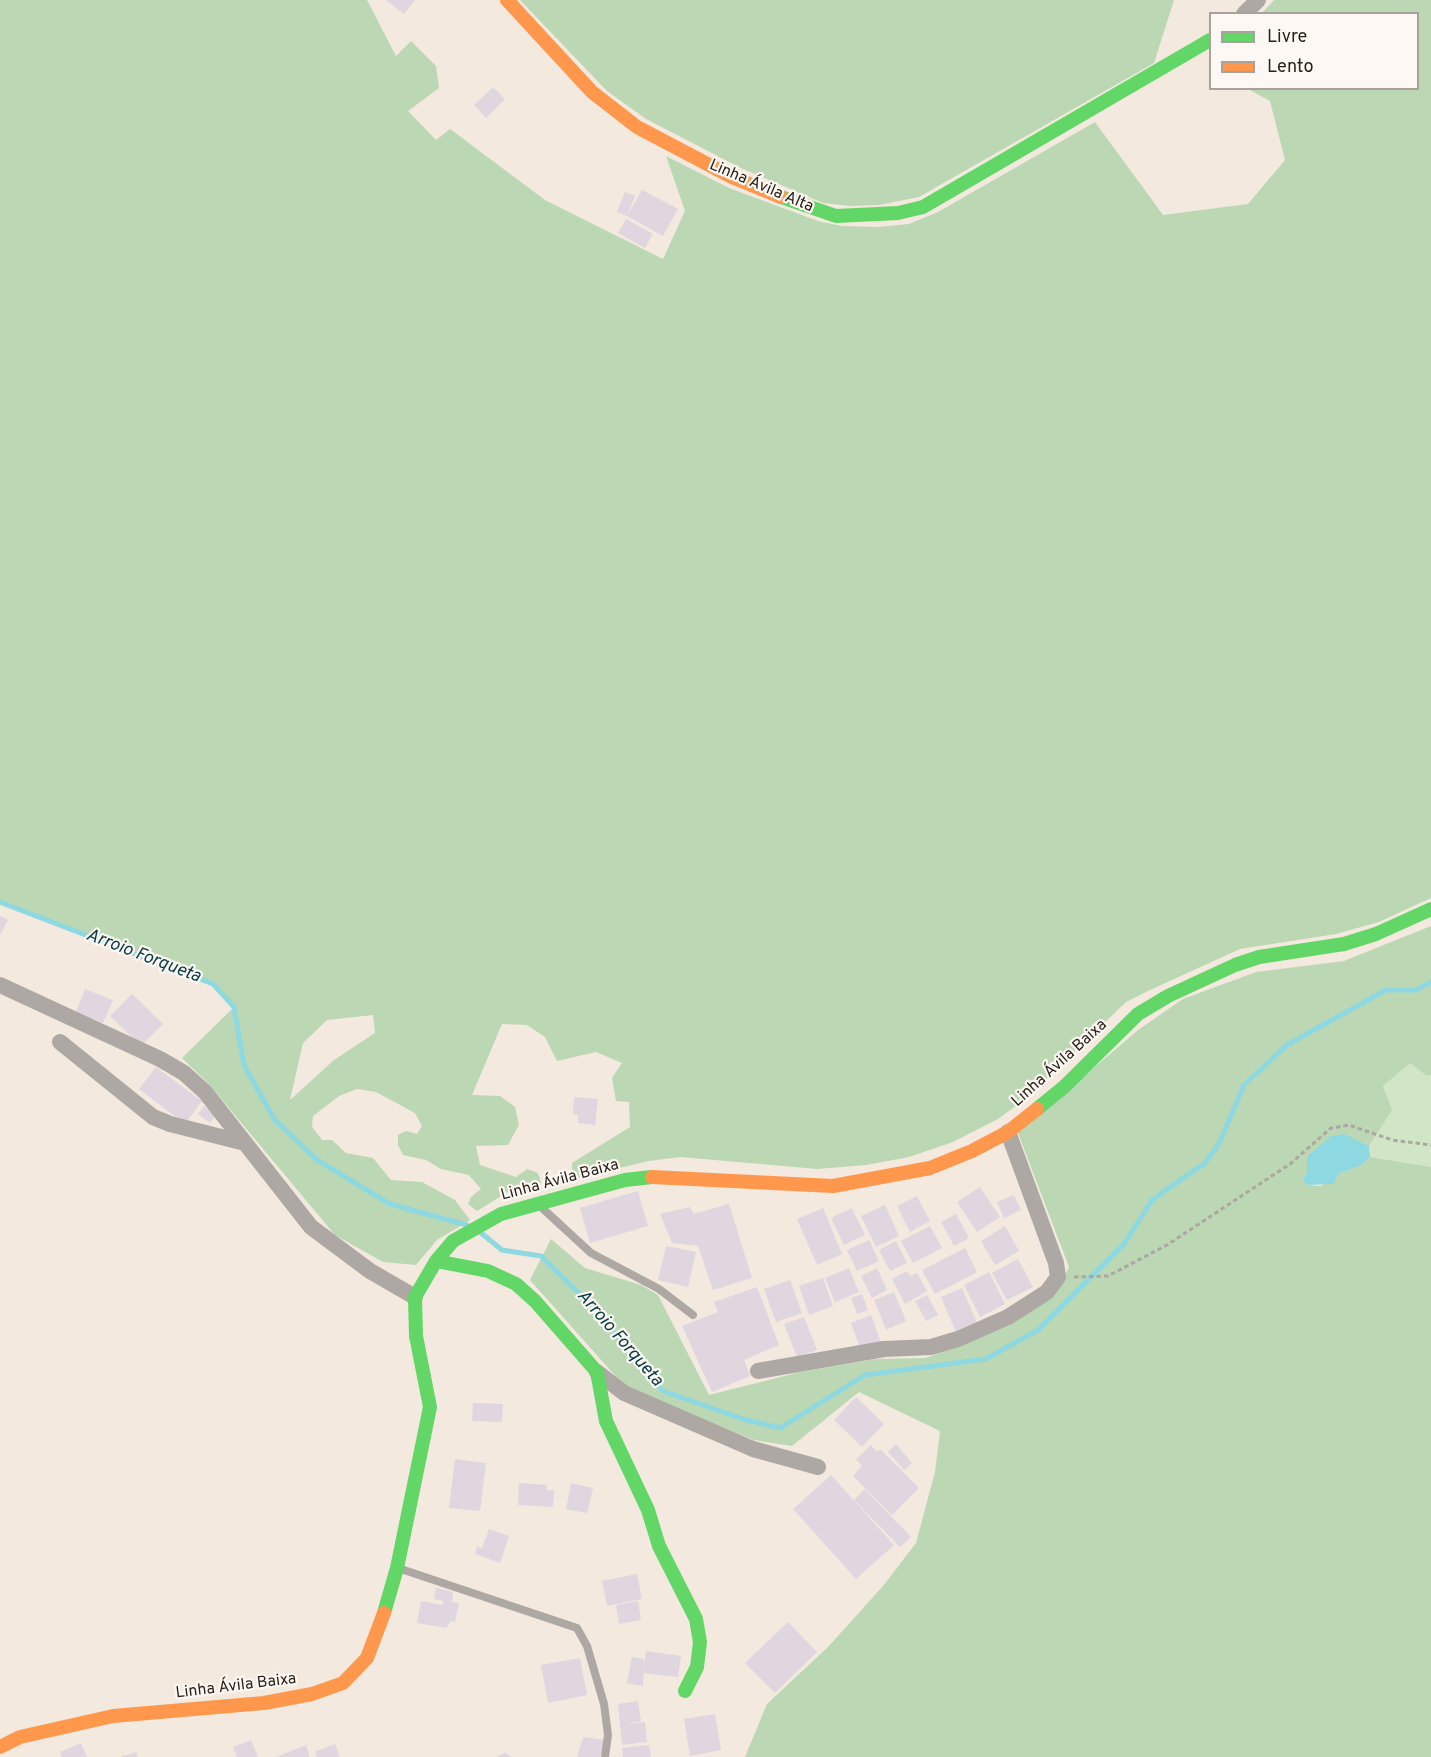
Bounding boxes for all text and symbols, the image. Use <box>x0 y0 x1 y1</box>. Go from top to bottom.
legend <box>1209 12 1419 90</box>
text: Livre <box>1267 26 1307 49</box>
text: Lento <box>1267 56 1313 79</box>
street label: Linha Ávila Alta <box>706 156 816 218</box>
water label: Arroio Forqueta <box>83 925 203 989</box>
street label: Linha Ávila Baixa <box>1008 1016 1112 1112</box>
street label: Linha Ávila Baixa <box>499 1156 621 1206</box>
water label: Arroio Forqueta <box>571 1286 667 1392</box>
street label: Linha Ávila Baixa <box>175 1670 297 1704</box>

